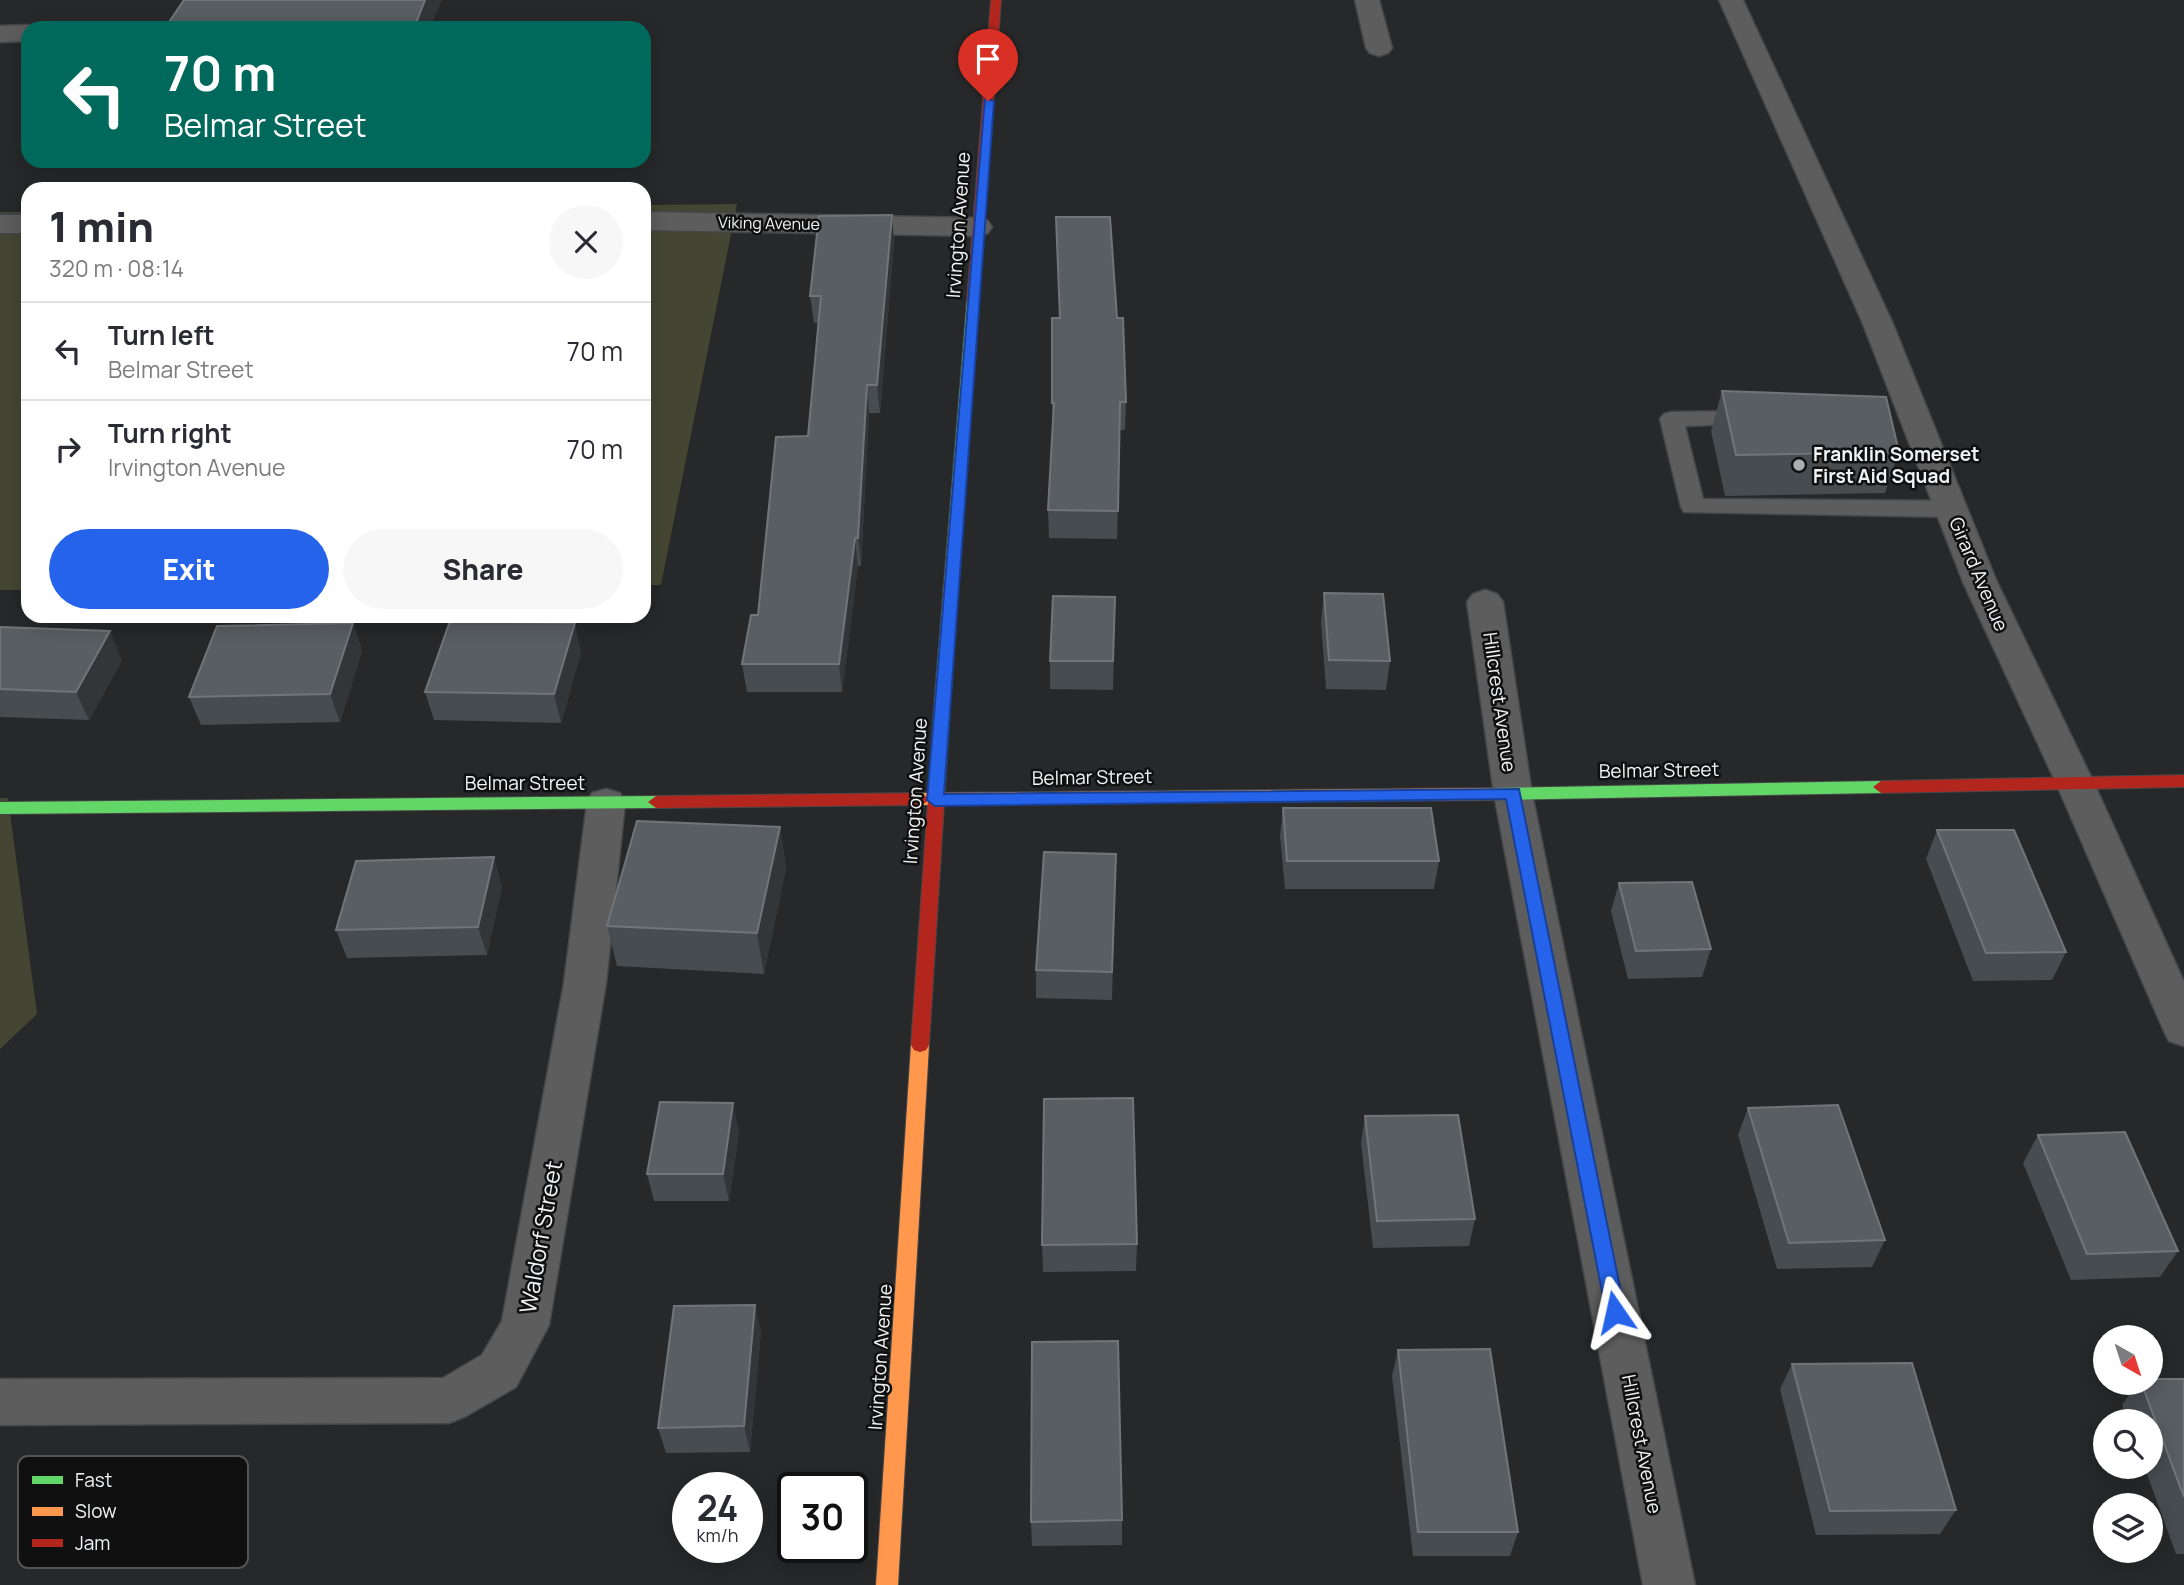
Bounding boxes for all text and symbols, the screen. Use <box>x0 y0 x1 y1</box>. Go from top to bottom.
pin <box>958 29 1018 101</box>
text: 70 m <box>164 39 276 106</box>
icon: arrive <box>969 40 1007 78</box>
icon: left <box>49 49 140 140</box>
text: Belmar Street <box>164 103 367 147</box>
street label: Irvington Avenue <box>940 151 976 299</box>
text: 1 min <box>49 197 154 255</box>
button: close <box>549 205 623 279</box>
street label: Viking Avenue <box>718 211 820 235</box>
text: 320 m · 08:14 <box>49 252 184 284</box>
text: Turn left <box>108 317 215 353</box>
icon: left <box>49 332 87 370</box>
text: 70 m <box>567 333 623 369</box>
text: Belmar Street <box>108 353 254 385</box>
text: Turn right <box>108 415 232 451</box>
icon: right <box>49 430 87 468</box>
text: 70 m <box>567 431 623 467</box>
place label: Franklin Somerset First Aid Squad <box>1813 441 1979 489</box>
text: Irvington Avenue <box>108 451 285 483</box>
marker: Franklin Somerset First Aid Squad <box>1791 457 1807 473</box>
street label: Girard Avenue <box>1943 513 2015 635</box>
button: Exit <box>49 529 329 609</box>
button: Share <box>343 529 623 609</box>
street label: Hillcrest Avenue <box>1477 630 1523 774</box>
street label: Irvington Avenue <box>897 717 933 865</box>
street label: Belmar Street <box>1599 756 1719 784</box>
street label: Belmar Street <box>1032 763 1152 791</box>
street label: Belmar Street <box>465 770 585 796</box>
street label: Waldorf Street <box>511 1158 569 1316</box>
position arrow <box>1578 1275 1652 1349</box>
street label: Irvington Avenue <box>862 1283 898 1431</box>
north arrow <box>2093 1325 2163 1395</box>
map controls <box>2093 1325 2163 1563</box>
street label: Hillcrest Avenue <box>1616 1372 1668 1516</box>
button: search <box>2093 1409 2163 1479</box>
legend <box>18 1456 248 1568</box>
text: Fast <box>75 1467 112 1493</box>
speed limit sign: 30 <box>777 1472 868 1563</box>
text: 24 <box>697 1484 738 1532</box>
button: layers <box>2093 1493 2163 1563</box>
text: Slow <box>75 1498 117 1524</box>
text: km/h <box>697 1523 738 1547</box>
text: Jam <box>75 1530 110 1556</box>

